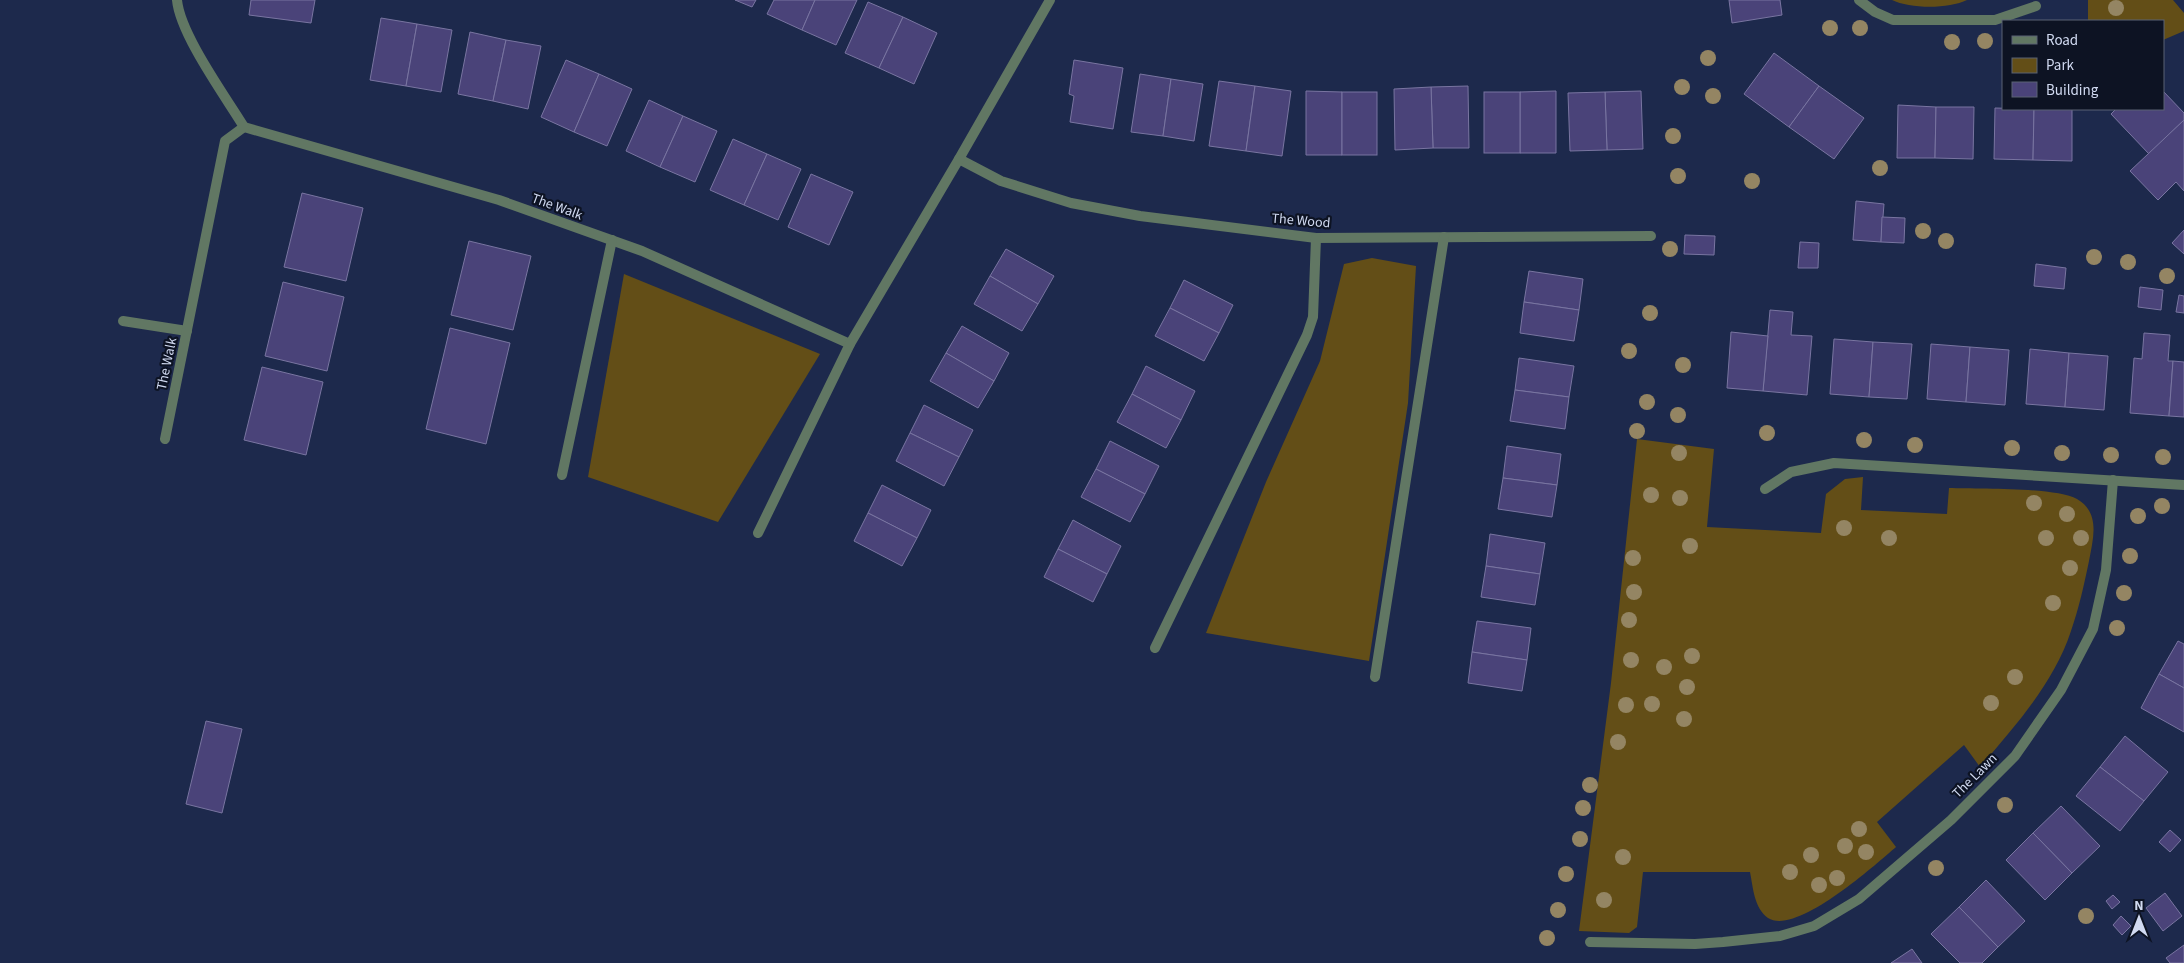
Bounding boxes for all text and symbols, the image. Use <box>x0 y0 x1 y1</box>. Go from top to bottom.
legend <box>2002 20 2164 110</box>
text: Road <box>2046 30 2078 51</box>
text: Park <box>2046 55 2075 76</box>
text: Building <box>2046 80 2099 101</box>
street label: The Walk <box>529 189 585 226</box>
street label: The Wood <box>1271 208 1331 234</box>
street label: The Walk <box>152 336 182 392</box>
street label: The Lawn <box>1948 749 2002 803</box>
north arrow <box>2114 893 2164 943</box>
text: N <box>2134 896 2144 916</box>

